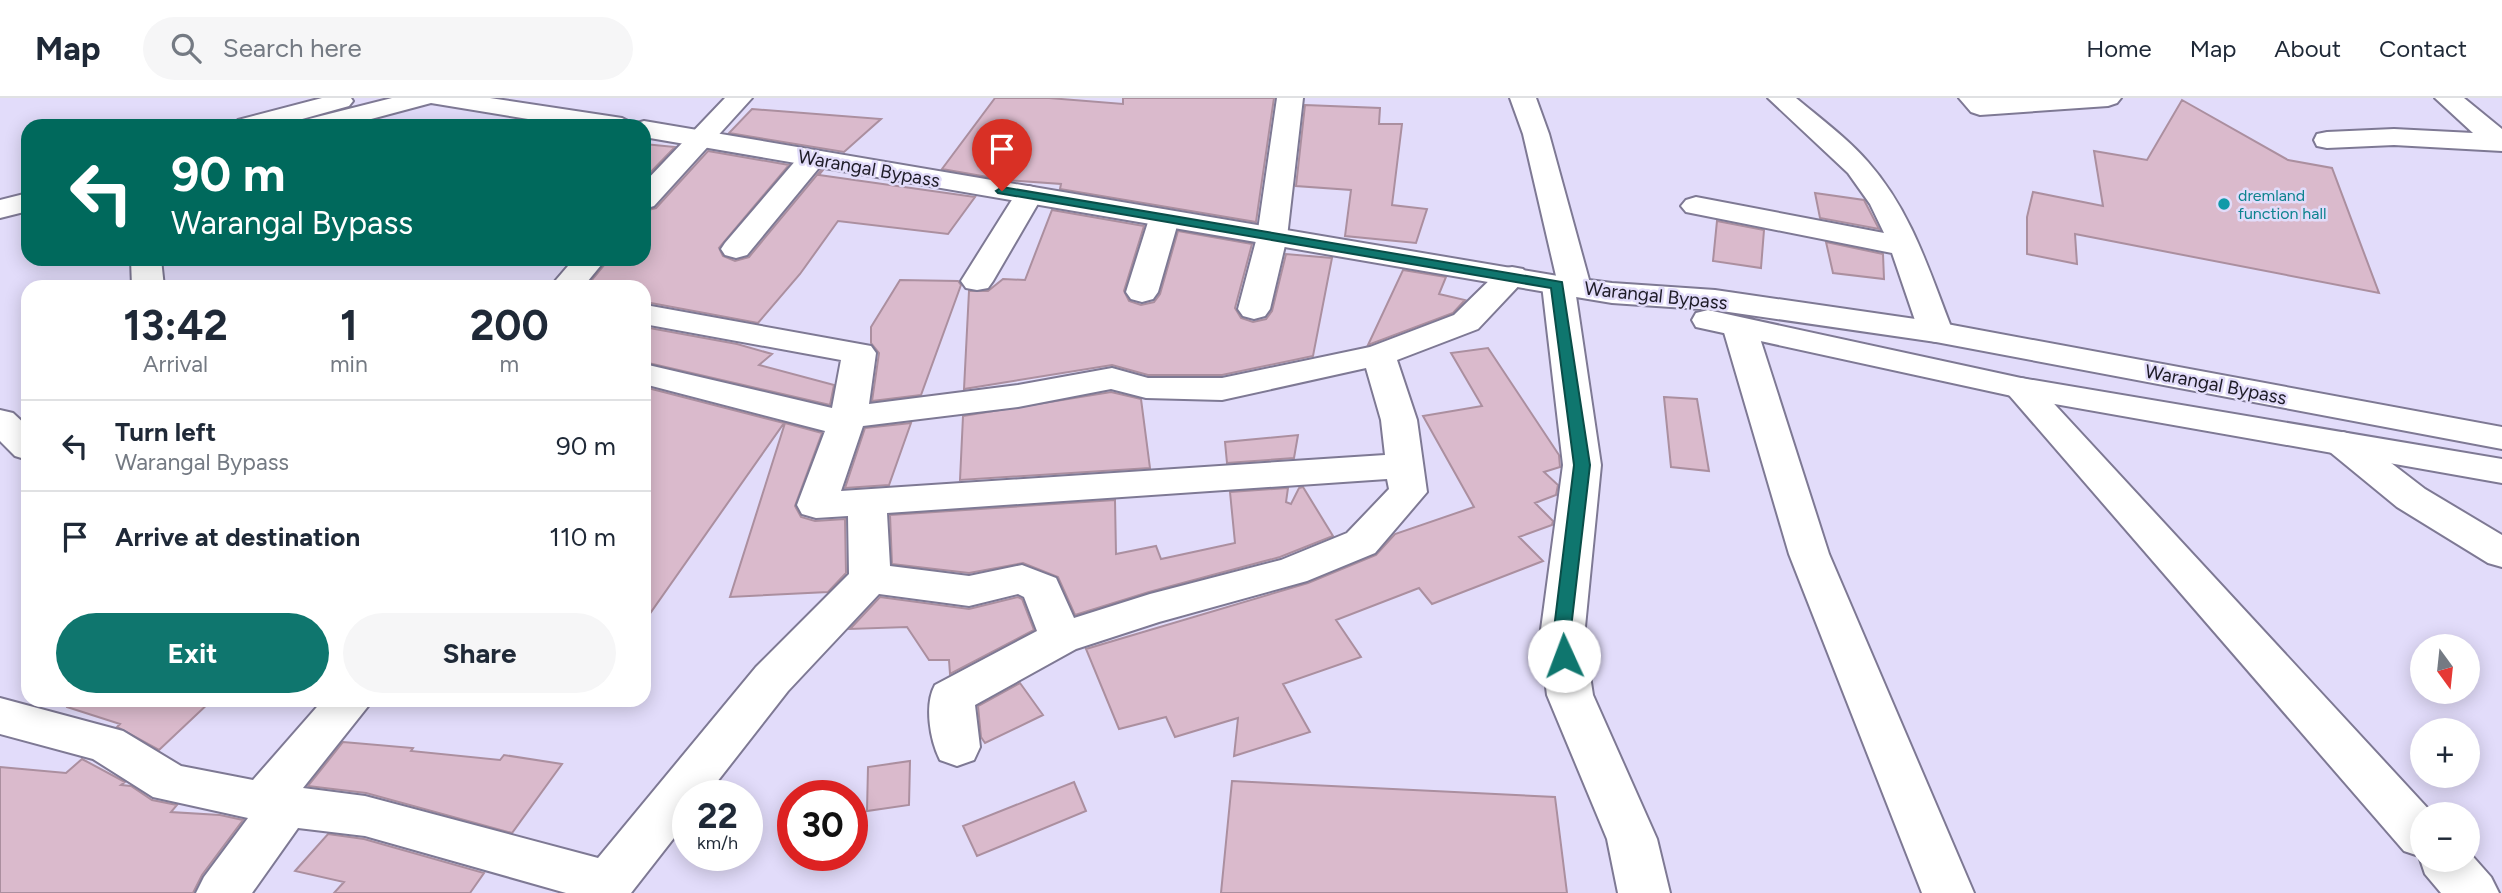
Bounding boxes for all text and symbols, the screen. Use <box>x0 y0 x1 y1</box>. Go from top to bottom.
search box <box>143 17 633 80</box>
text: Map <box>35 29 101 68</box>
icon: search <box>167 29 205 67</box>
text: Search here <box>223 32 362 64</box>
text: Home <box>2086 34 2152 63</box>
text: Map <box>2190 34 2236 63</box>
text: About <box>2274 34 2341 63</box>
text: Contact <box>2379 34 2467 63</box>
pin <box>972 119 1032 191</box>
icon: arrive <box>983 130 1021 168</box>
text: 90 m <box>171 144 286 203</box>
street label: Warangal Bypass <box>796 145 942 192</box>
icon: left <box>56 147 147 238</box>
place label: dremland function hall <box>2238 186 2326 223</box>
marker: dremland function hall <box>2216 196 2232 212</box>
text: Warangal Bypass <box>171 204 413 242</box>
street label: Warangal Bypass <box>1583 277 1729 314</box>
text: 13:42 <box>123 300 228 351</box>
text: 1 <box>340 300 358 351</box>
text: 200 <box>470 300 549 351</box>
text: Arrival <box>143 350 208 378</box>
text: min <box>330 350 368 378</box>
text: m <box>500 350 519 378</box>
street label: Warangal Bypass <box>2143 359 2289 410</box>
text: Turn left <box>115 416 216 448</box>
icon: left <box>56 427 94 465</box>
text: 90 m <box>556 430 616 462</box>
text: Warangal Bypass <box>115 448 289 476</box>
icon: arrive <box>56 518 94 556</box>
text: Arrive at destination <box>115 521 360 553</box>
text: 110 m <box>549 521 616 553</box>
button: Exit <box>56 613 329 693</box>
button: Share <box>343 613 616 693</box>
position arrow <box>1527 619 1601 693</box>
north arrow <box>2410 634 2480 704</box>
map controls <box>2410 634 2480 872</box>
button: + <box>2410 718 2480 788</box>
speed limit sign: 30 <box>777 780 868 871</box>
text: 22 <box>697 795 738 837</box>
button: − <box>2410 802 2480 872</box>
text: km/h <box>697 832 738 854</box>

